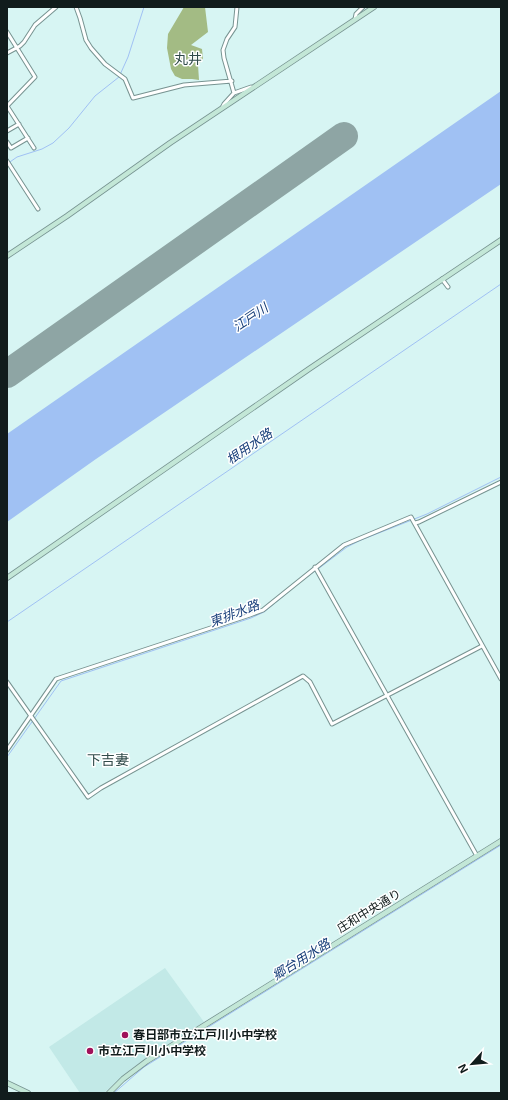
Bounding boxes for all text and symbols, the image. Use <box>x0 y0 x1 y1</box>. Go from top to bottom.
district label: 丸井 <box>174 50 202 67</box>
water label: 江戸川 <box>229 298 272 335</box>
water label: 根用水路 <box>223 424 276 467</box>
water label: 東排水路 <box>207 596 262 630</box>
district label: 下吉妻 <box>87 751 129 768</box>
street label: 庄和中央通り <box>334 886 403 936</box>
water label: 郷台用水路 <box>269 934 334 983</box>
place label: 春日部市立江戸川小中学校 <box>133 1027 277 1042</box>
marker: 春日部市立江戸川小中学校 <box>120 1030 130 1040</box>
place label: 市立江戸川小中学校 <box>98 1043 206 1058</box>
north arrow <box>452 1044 492 1084</box>
marker: 市立江戸川小中学校 <box>85 1046 95 1056</box>
text: N <box>455 1062 471 1075</box>

